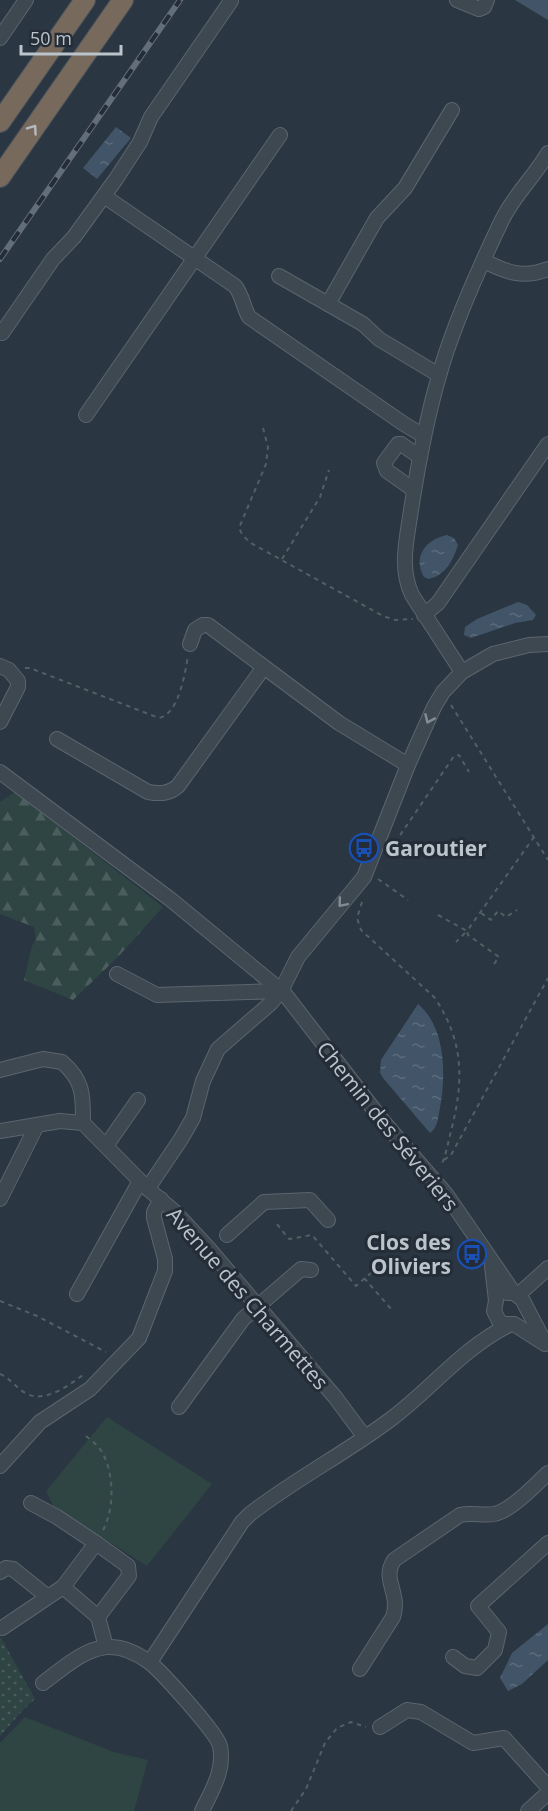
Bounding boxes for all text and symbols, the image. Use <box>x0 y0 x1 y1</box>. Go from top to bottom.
scale bar <box>21 18 122 56</box>
text: 50 m <box>30 26 72 50</box>
one-way arrow <box>26 125 37 136</box>
one-way arrow <box>424 712 436 723</box>
bus stop icon: Garoutier <box>348 832 380 864</box>
place label: Garoutier <box>385 834 487 862</box>
one-way arrow <box>338 896 349 907</box>
street label: Chemin des Séveriers <box>311 1035 465 1217</box>
street label: Avenue des Charmettes <box>161 1201 335 1395</box>
place label: Clos des Oliviers <box>366 1228 451 1280</box>
bus stop icon: Clos des Oliviers <box>456 1238 488 1270</box>

